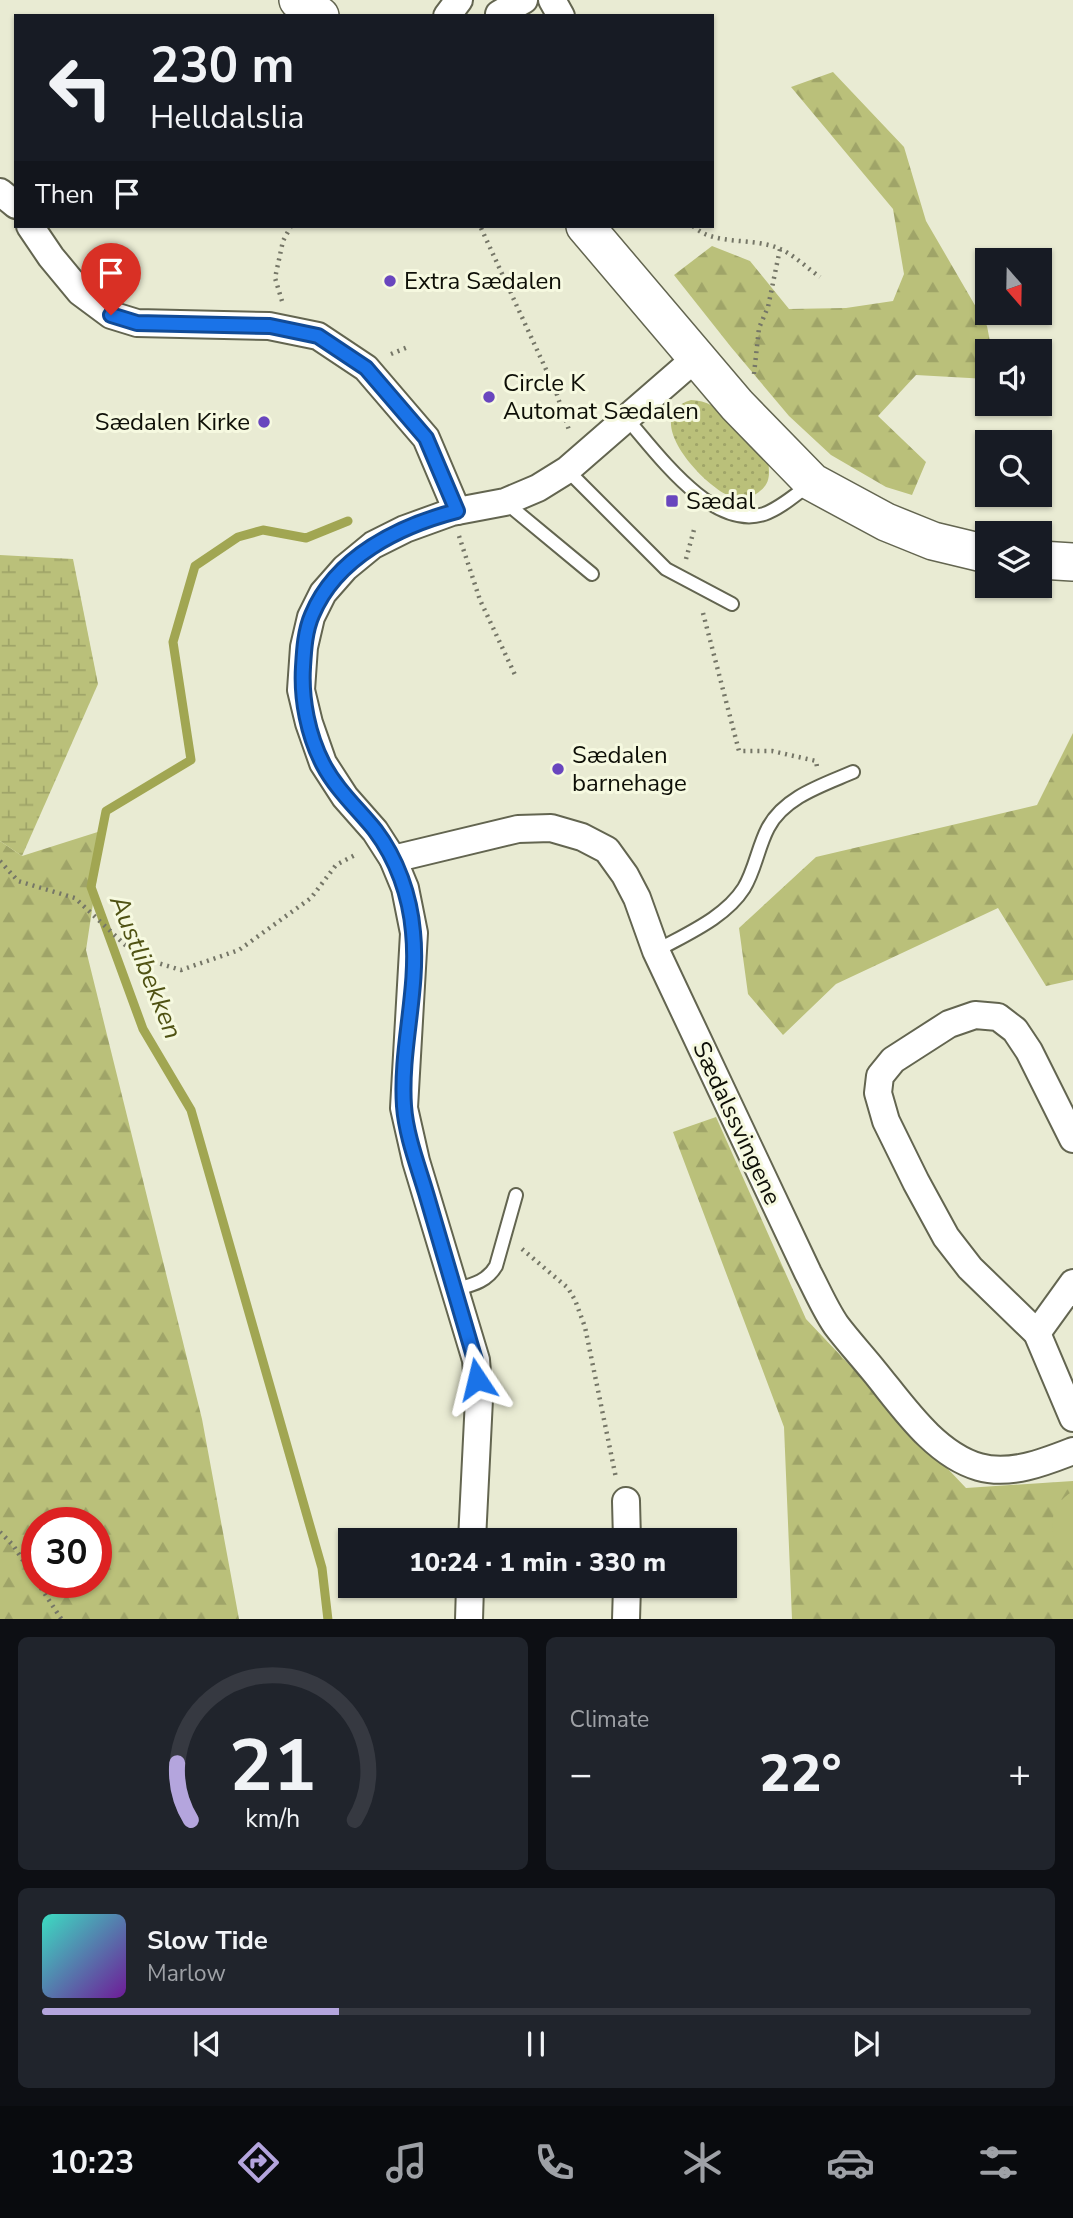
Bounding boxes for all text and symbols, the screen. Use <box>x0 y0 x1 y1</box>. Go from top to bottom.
text: 230 m <box>150 32 294 99</box>
icon: left <box>35 42 126 133</box>
text: Helldalslia <box>150 96 304 139</box>
icon: arrive <box>108 175 146 213</box>
text: Then <box>35 177 94 212</box>
pin <box>81 243 141 315</box>
north arrow <box>975 248 1052 326</box>
map controls <box>975 248 1052 598</box>
icon: arrive <box>92 254 130 292</box>
place label: Extra Sædalen <box>404 265 562 297</box>
marker: Extra Sædalen <box>382 273 398 289</box>
button: sound <box>975 339 1052 416</box>
place label: Circle K Automat Sædalen <box>503 367 699 427</box>
marker: Circle K Automat Sædalen <box>481 389 497 405</box>
place label: Sædalen Kirke <box>95 406 250 438</box>
marker: Sædalen Kirke <box>256 414 272 430</box>
button: search <box>975 430 1052 507</box>
place label: Sædal <box>686 485 755 517</box>
marker: Sædal <box>664 493 680 509</box>
button: layers <box>975 521 1052 598</box>
place label: Sædalen barnehage <box>572 739 687 799</box>
marker: Sædalen barnehage <box>550 761 566 777</box>
water label: Austlibekken <box>101 889 191 1044</box>
street label: Sædalssvingene <box>685 1036 789 1210</box>
position arrow <box>440 1342 514 1416</box>
speed limit sign: 30 <box>21 1507 112 1598</box>
text: 10:24 · 1 min · 330 m <box>409 1545 666 1580</box>
text: Climate <box>570 1704 649 1735</box>
text: 21 <box>229 1716 316 1816</box>
text: 22° <box>759 1738 841 1809</box>
text: − <box>570 1749 592 1800</box>
text: + <box>1008 1749 1031 1800</box>
text: km/h <box>245 1801 300 1835</box>
text: Slow Tide <box>147 1923 268 1958</box>
text: Marlow <box>147 1958 226 1989</box>
icon: previous <box>188 2025 226 2063</box>
icon: pause <box>517 2025 555 2063</box>
icon: next <box>847 2025 885 2063</box>
icon: directions <box>234 2138 283 2187</box>
icon: music <box>382 2138 431 2187</box>
icon: phone <box>530 2138 579 2187</box>
icon: climate <box>678 2138 727 2187</box>
icon: car <box>826 2138 875 2187</box>
icon: filters <box>974 2138 1023 2187</box>
text: 10:23 <box>50 2141 134 2184</box>

